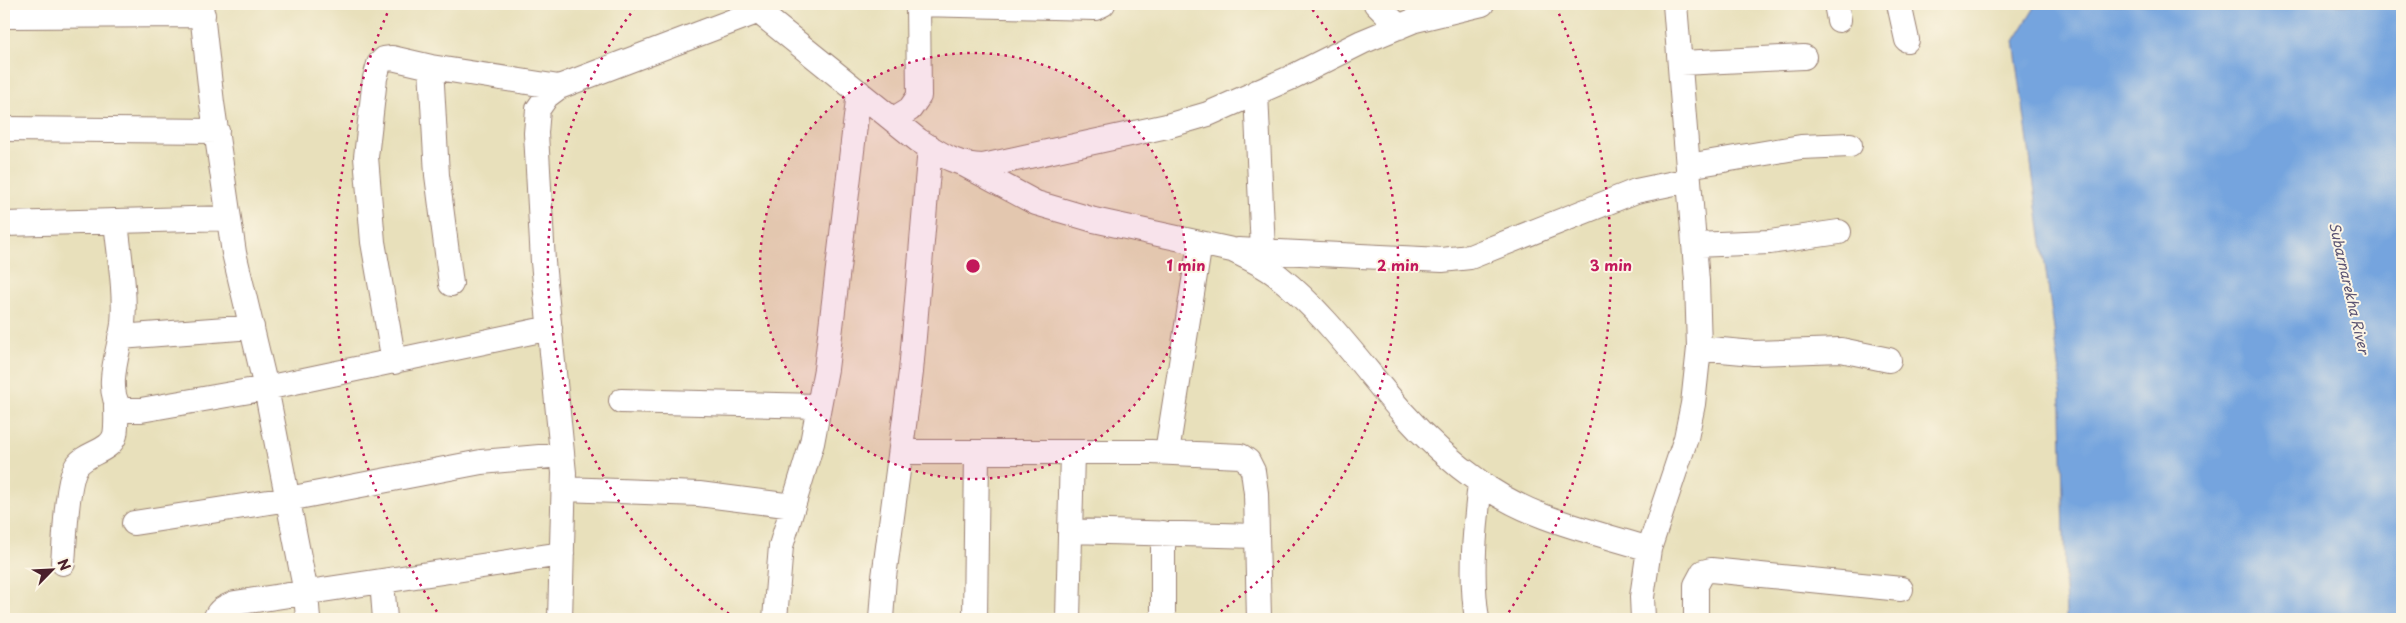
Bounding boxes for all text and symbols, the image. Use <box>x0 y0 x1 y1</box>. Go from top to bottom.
water label: Subarnarekha River <box>2324 220 2375 357</box>
text: 1 min <box>1167 253 1205 276</box>
text: 2 min <box>1377 253 1419 276</box>
text: 3 min <box>1590 253 1632 276</box>
centre of rings <box>964 257 982 275</box>
north arrow <box>28 546 78 596</box>
text: N <box>52 555 76 574</box>

